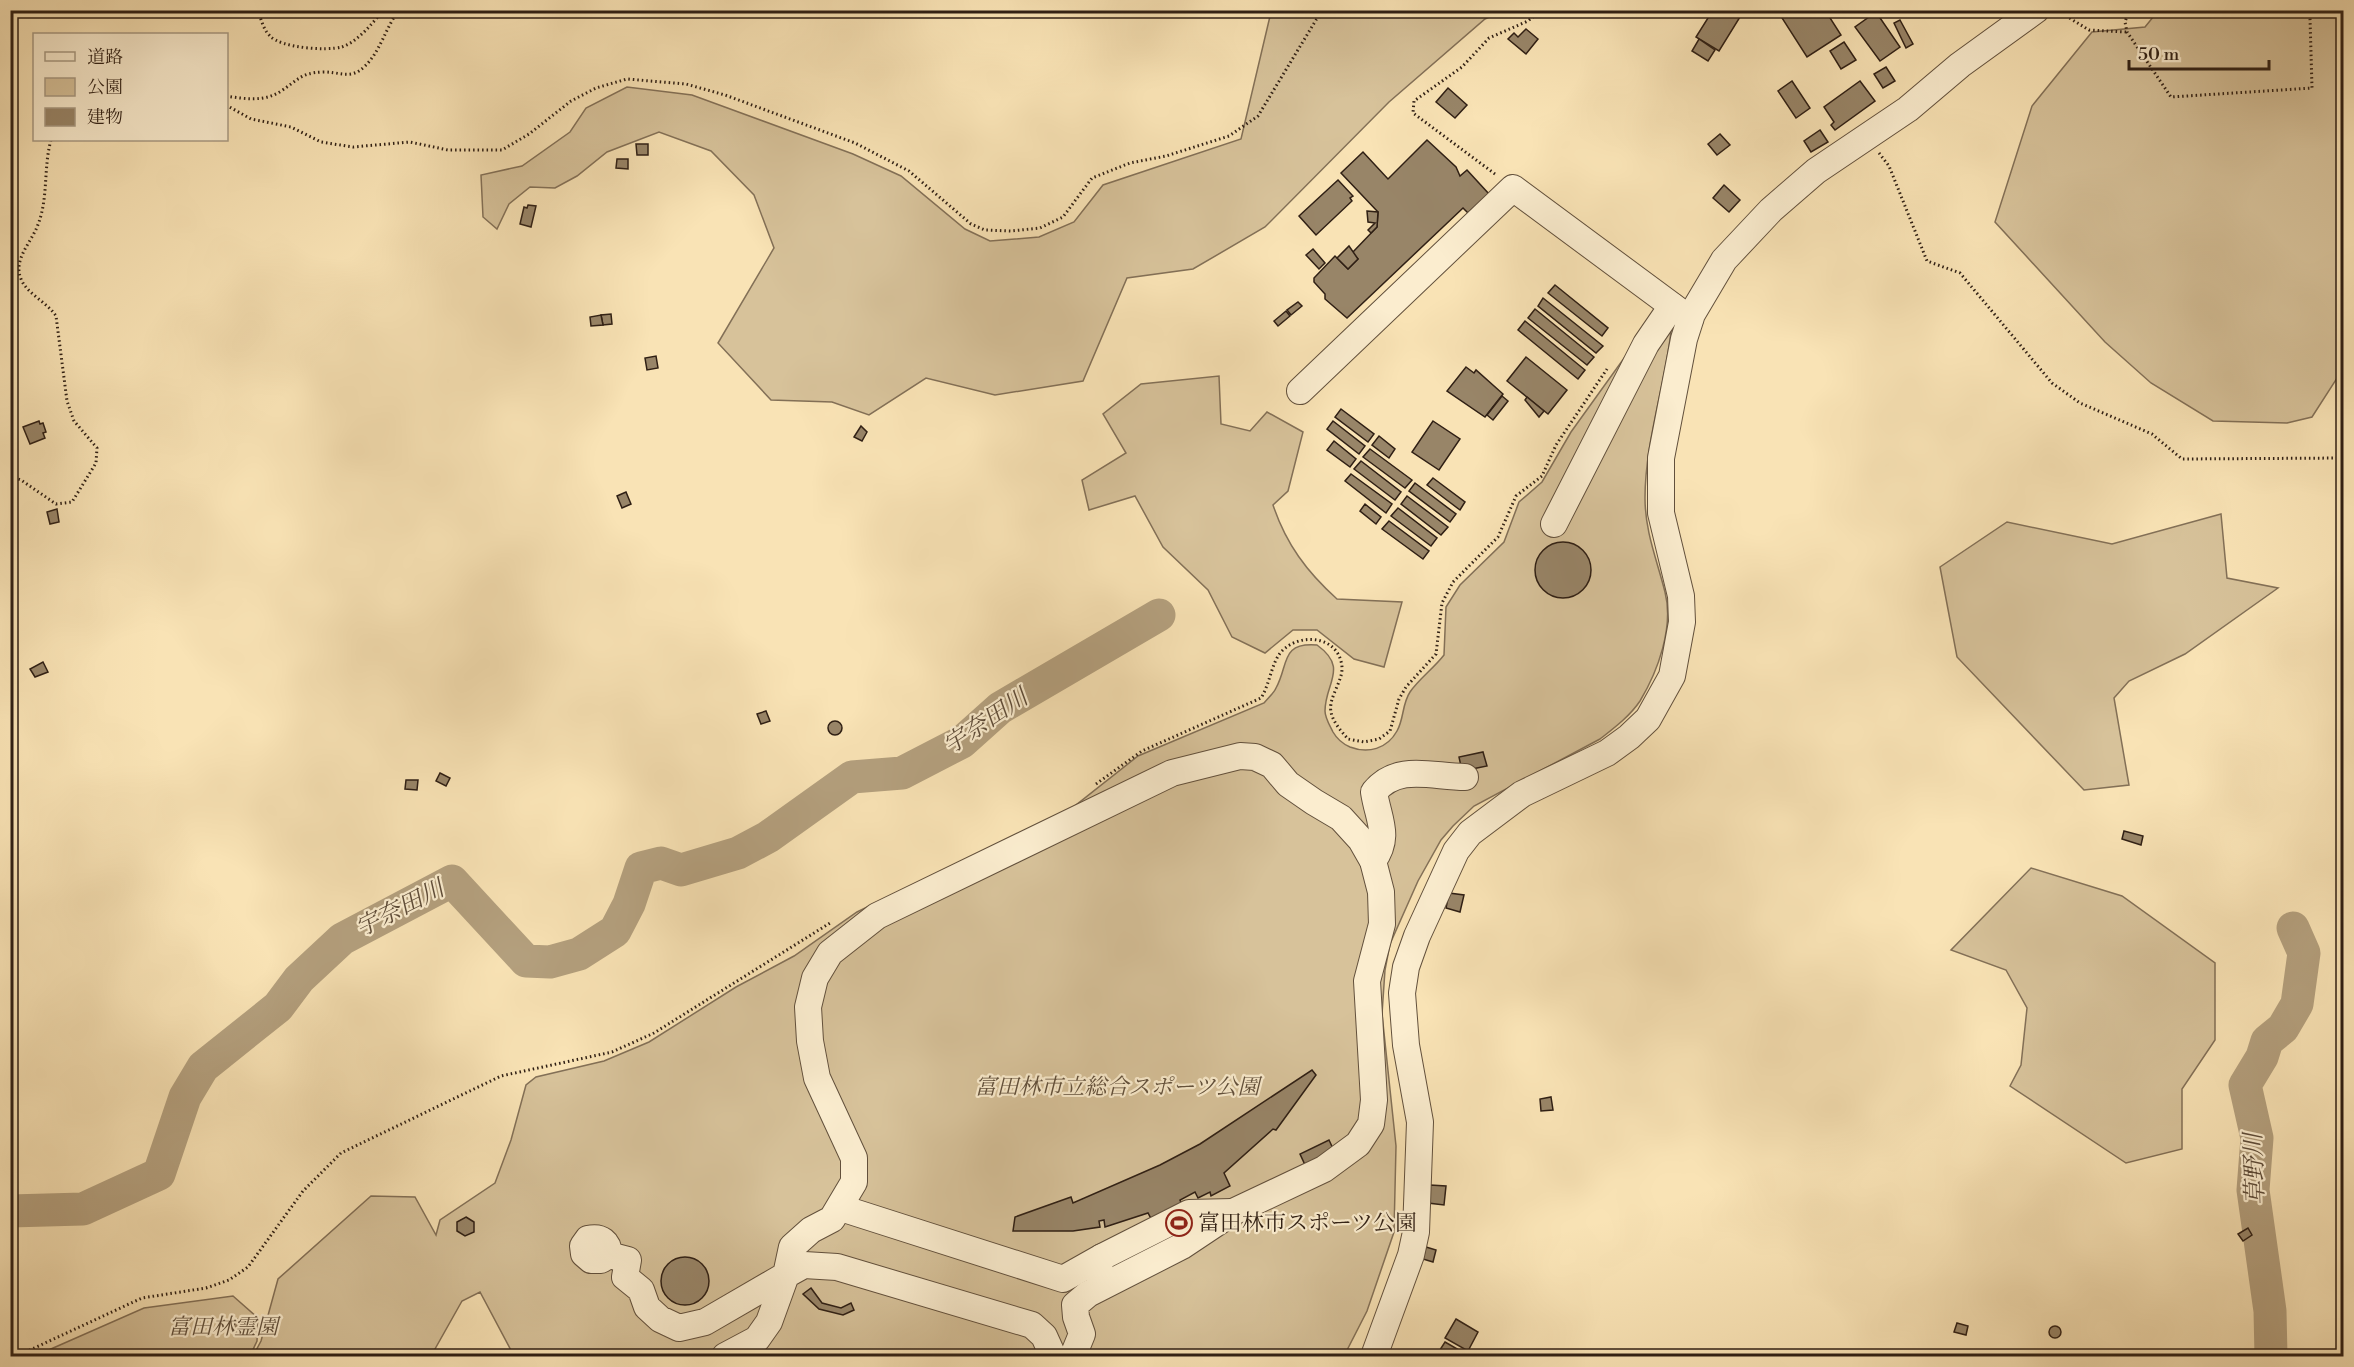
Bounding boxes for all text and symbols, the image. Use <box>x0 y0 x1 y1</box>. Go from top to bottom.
legend <box>33 33 228 141</box>
scale bar <box>2129 33 2268 71</box>
text: 50 m <box>2138 43 2180 66</box>
text: 道路 <box>87 46 123 69</box>
text: 公園 <box>87 76 123 99</box>
text: 建物 <box>87 106 123 129</box>
water label: 宇奈田川 <box>938 681 1037 761</box>
water label: 宇奈田川 <box>350 872 452 944</box>
park label: 富田林市立総合スポーツ公園 <box>974 1074 1263 1101</box>
water label: 草野川 <box>2239 1130 2271 1206</box>
sports icon: 富田林市スポーツ公園 <box>1164 1208 1194 1238</box>
place label: 富田林市スポーツ公園 <box>1198 1210 1417 1237</box>
park label: 富田林霊園 <box>168 1314 281 1341</box>

